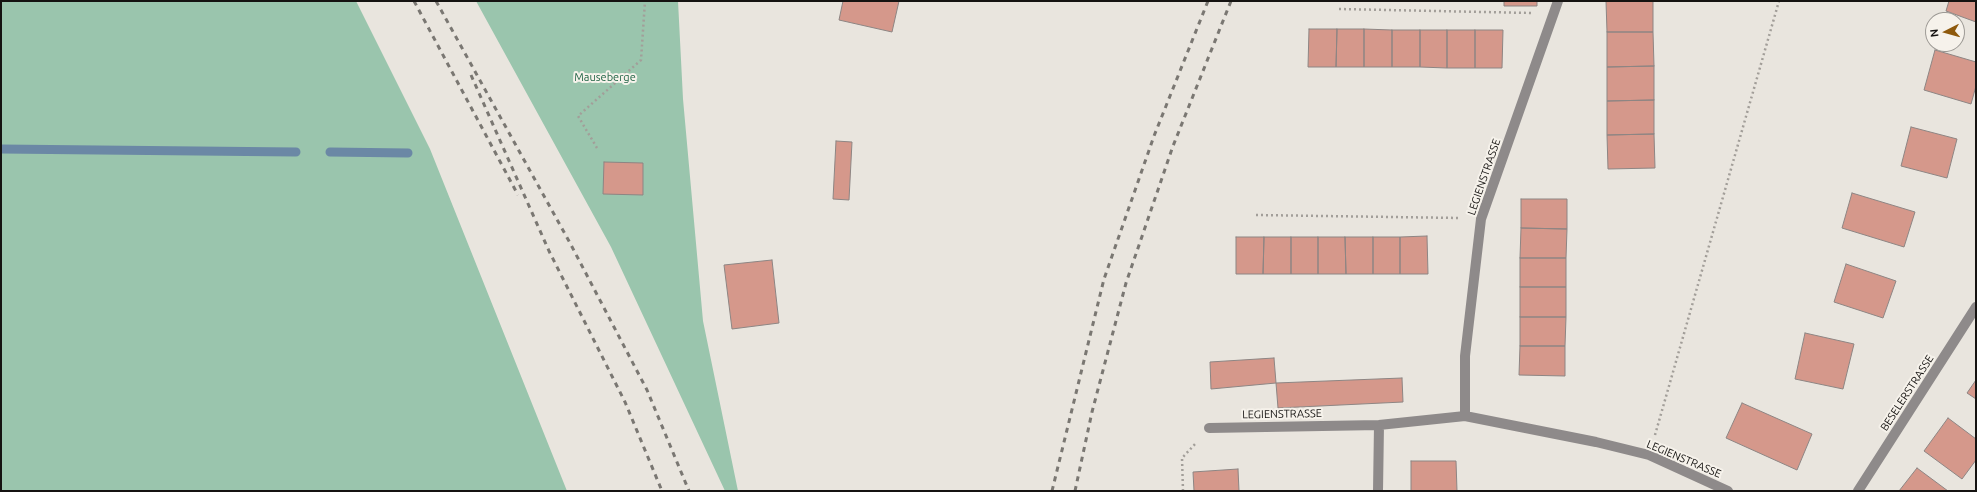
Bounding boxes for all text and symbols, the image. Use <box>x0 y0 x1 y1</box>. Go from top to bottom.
north arrow <box>1925 12 1965 52</box>
text: N <box>1928 28 1940 38</box>
park label: Mauseberge <box>574 70 636 84</box>
street label: LEGIENSTRASSE <box>1465 137 1503 217</box>
street label: BESELERSTRASSE <box>1878 353 1936 433</box>
street label: LEGIENSTRASSE <box>1242 407 1322 421</box>
street label: LEGIENSTRASSE <box>1645 437 1723 481</box>

